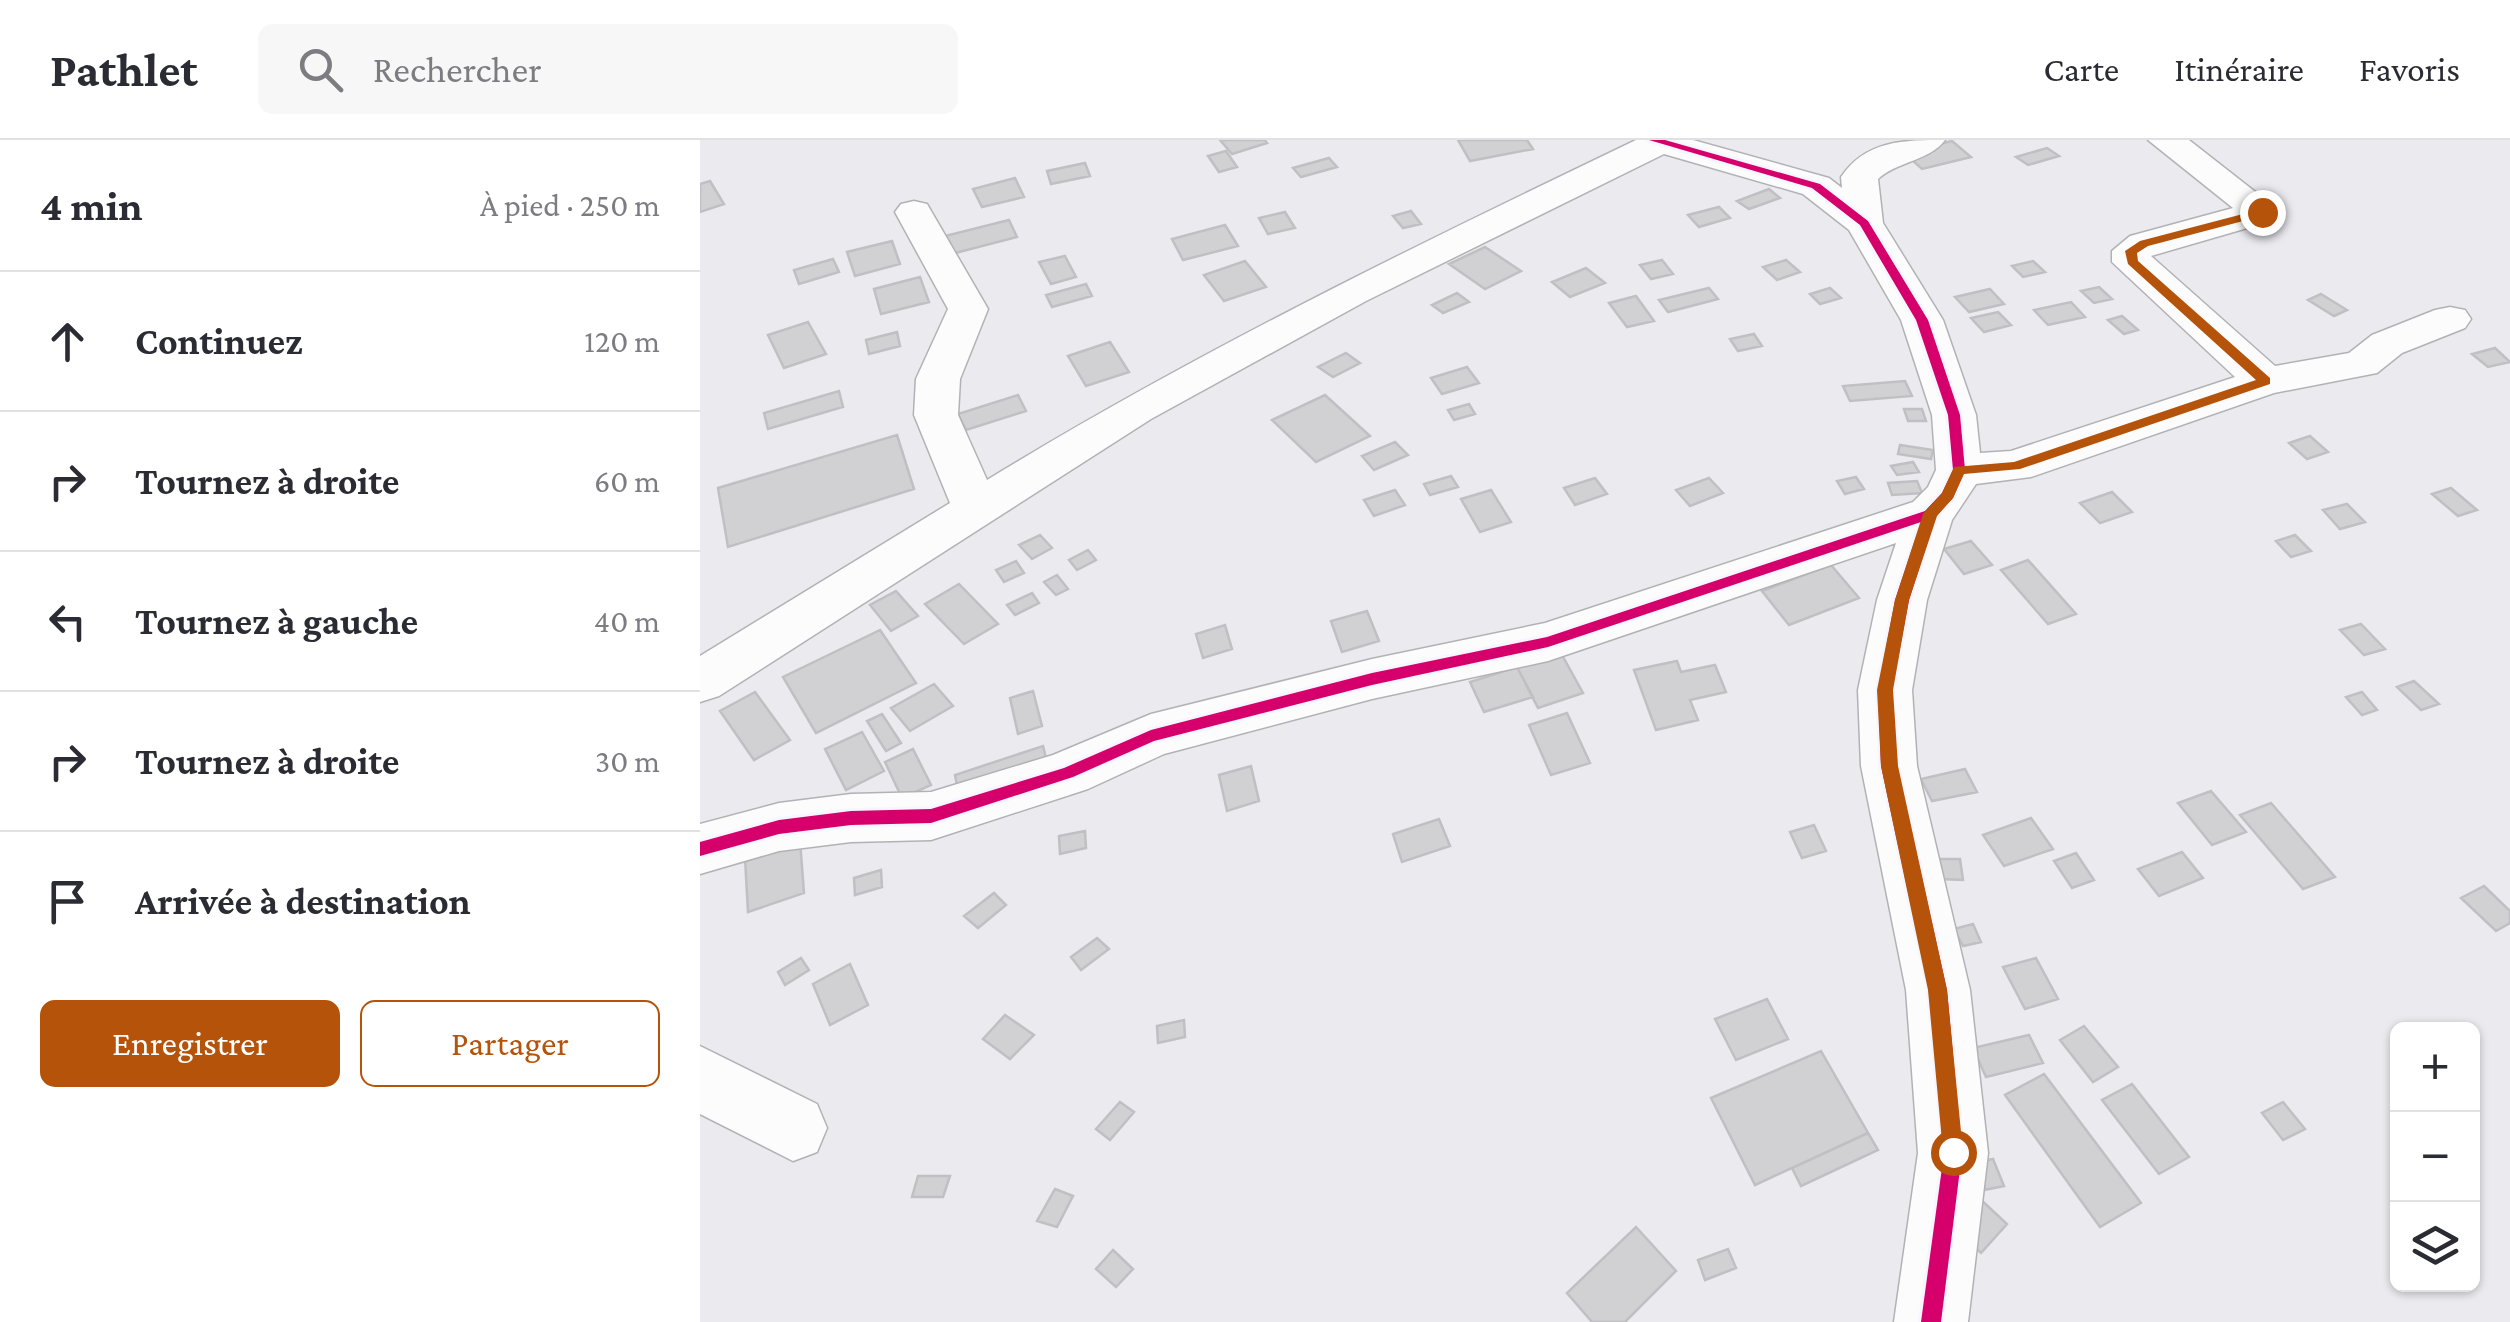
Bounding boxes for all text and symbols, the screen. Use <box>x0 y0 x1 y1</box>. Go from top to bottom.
search box <box>258 24 958 114</box>
icon: search <box>293 42 348 97</box>
text: Pathlet <box>50 43 198 96</box>
text: Rechercher <box>373 48 542 90</box>
text: Carte <box>2043 50 2119 89</box>
text: Itinéraire <box>2174 50 2304 89</box>
text: Favoris <box>2359 50 2460 89</box>
text: 4 min <box>40 182 143 229</box>
text: À pied · 250 m <box>480 187 660 223</box>
route end <box>2240 190 2286 236</box>
icon: ahead <box>40 314 95 369</box>
text: Continuez <box>135 320 303 362</box>
text: 120 m <box>584 323 660 359</box>
icon: right <box>40 454 95 509</box>
text: Tournez à droite <box>135 460 400 502</box>
text: 60 m <box>594 463 660 499</box>
icon: left <box>40 594 95 649</box>
text: Tournez à gauche <box>135 600 418 642</box>
text: 40 m <box>594 603 660 639</box>
icon: right <box>40 734 95 789</box>
text: Tournez à droite <box>135 740 400 782</box>
text: 30 m <box>595 743 660 779</box>
icon: arrive <box>40 874 95 929</box>
text: Arrivée à destination <box>135 880 471 922</box>
button: Enregistrer <box>40 1000 340 1087</box>
button: Partager <box>360 1000 660 1087</box>
map controls <box>2390 1022 2480 1292</box>
button: + <box>2390 1022 2480 1112</box>
button: − <box>2390 1112 2480 1202</box>
route start <box>1931 1130 1977 1176</box>
button: layers <box>2390 1202 2480 1292</box>

